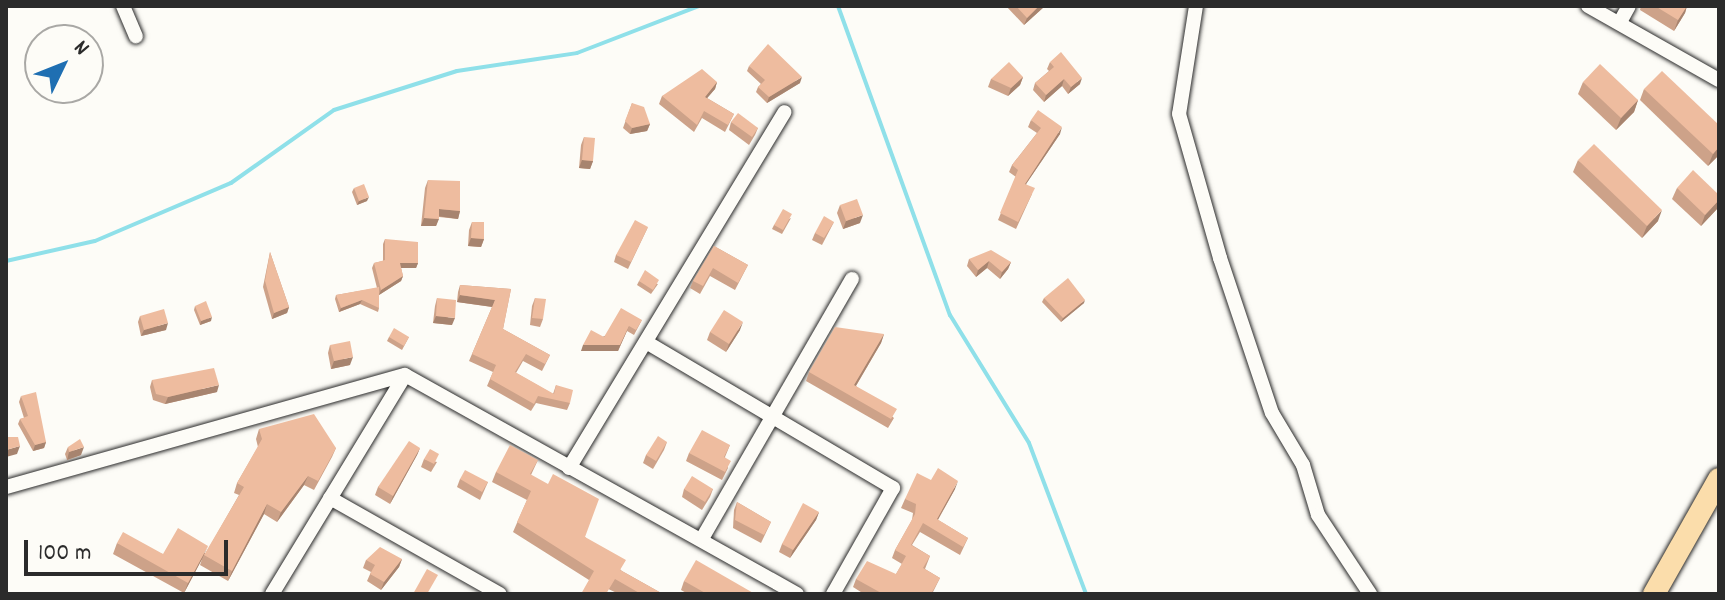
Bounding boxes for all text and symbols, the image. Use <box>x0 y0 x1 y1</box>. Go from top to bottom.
north arrow <box>24 24 104 104</box>
text: N <box>65 34 95 63</box>
scale bar <box>28 524 232 574</box>
text: 100 m <box>38 537 91 571</box>

